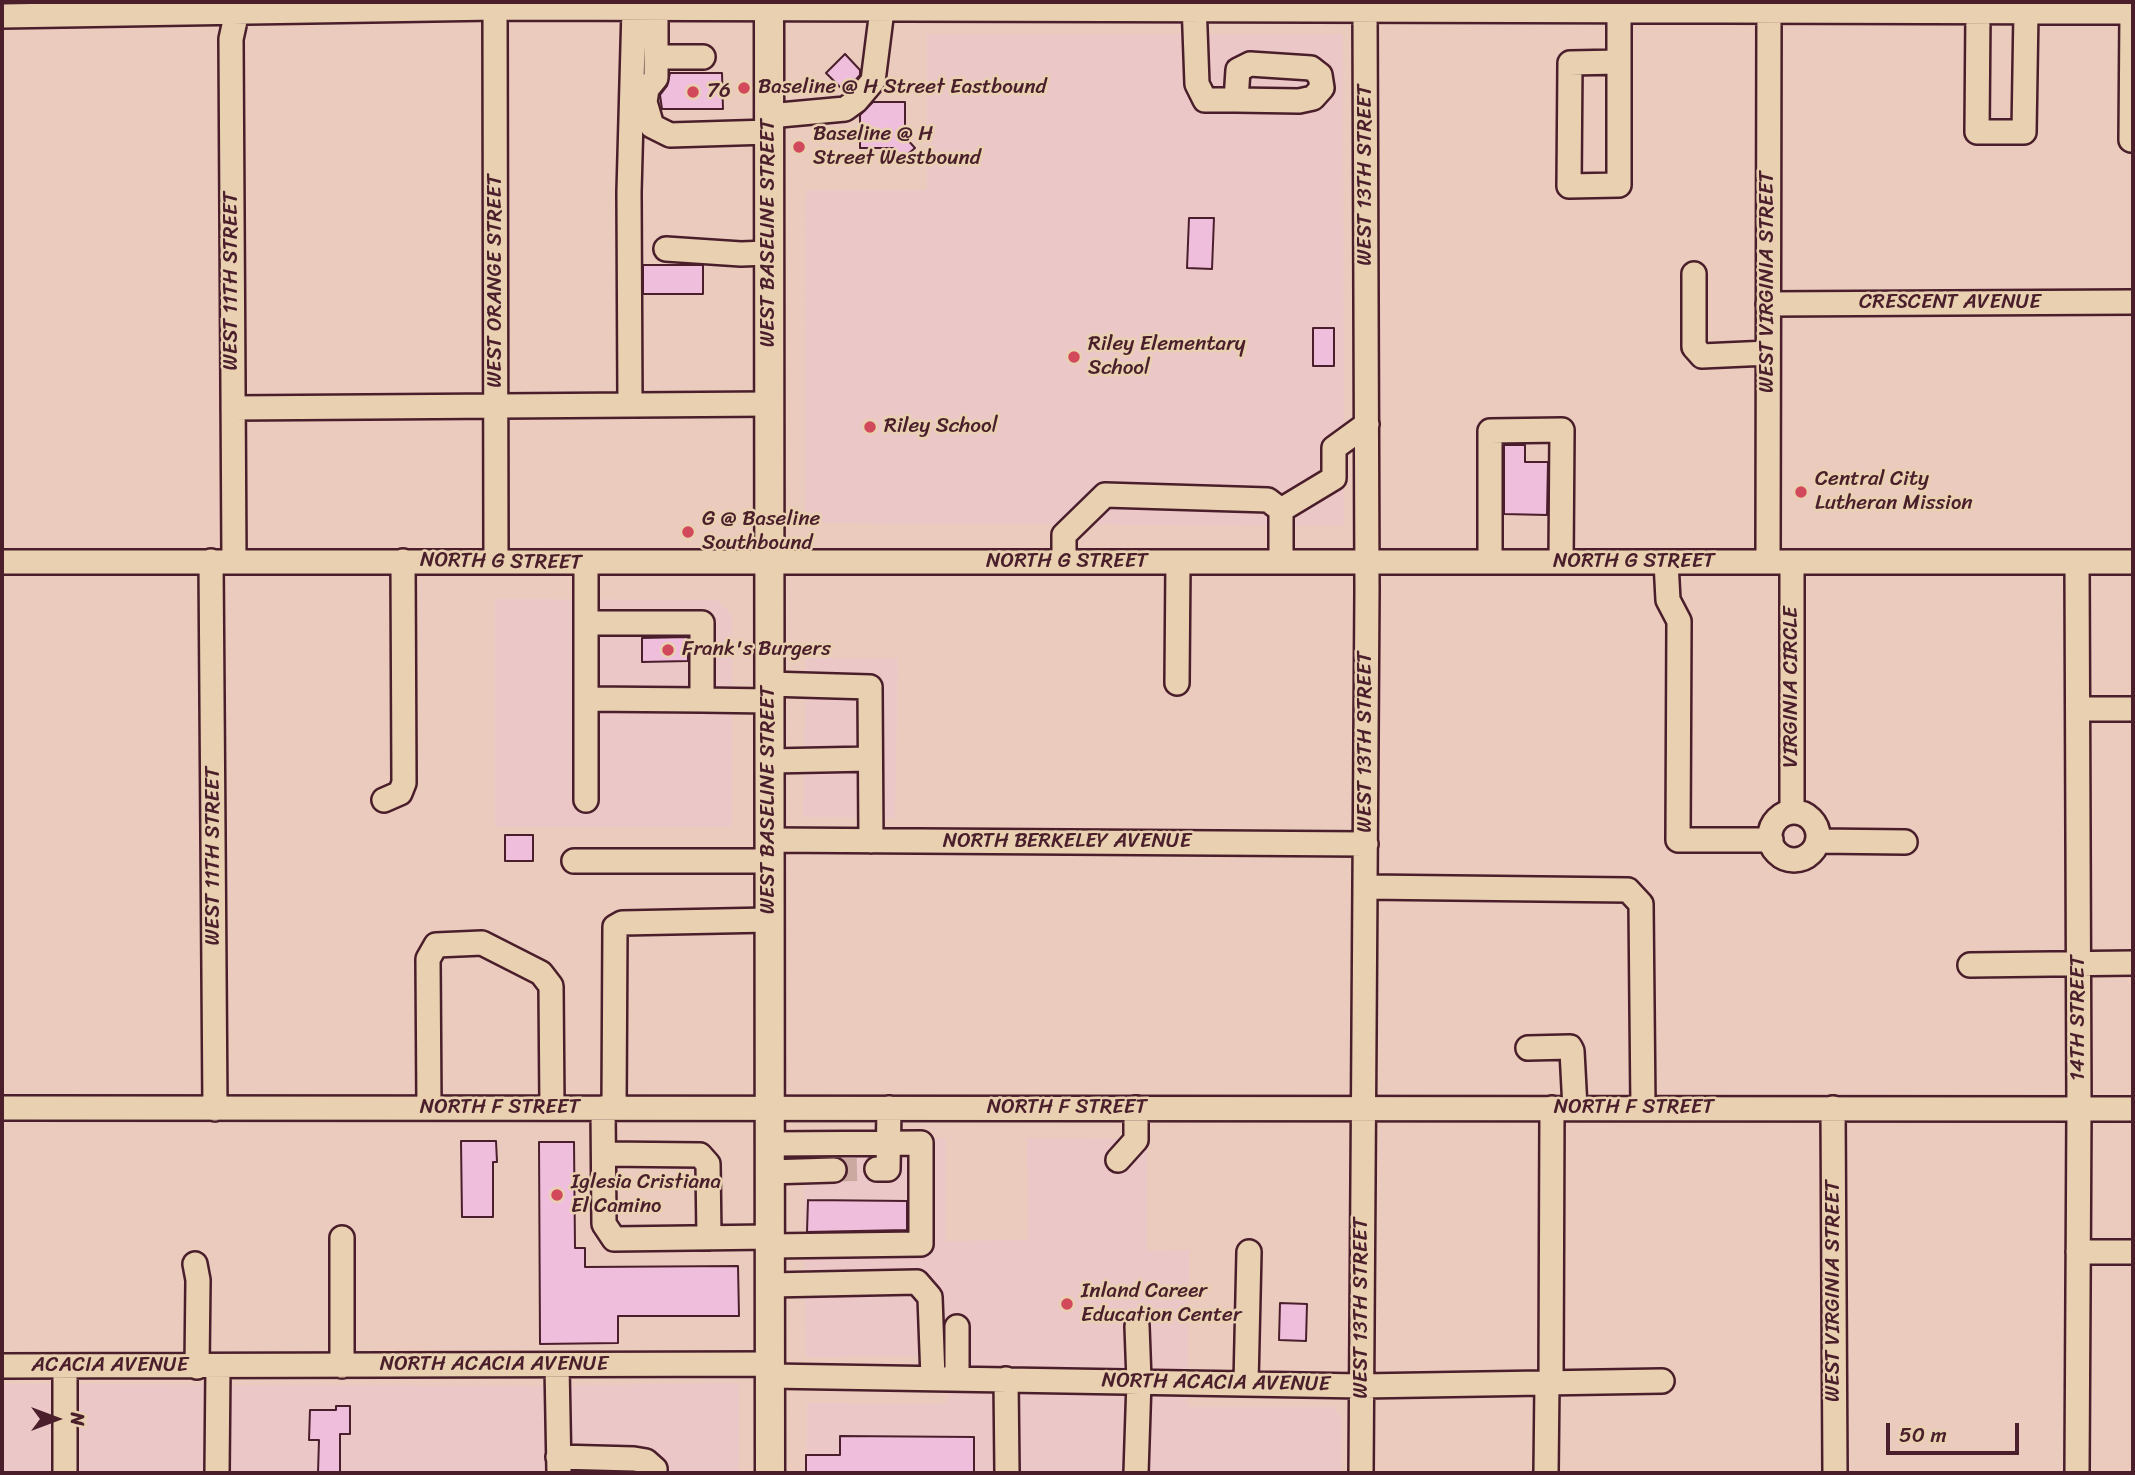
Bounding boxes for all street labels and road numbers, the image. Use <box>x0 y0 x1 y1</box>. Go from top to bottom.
street label: WEST 13TH STREET <box>1353 84 1379 266</box>
street label: WEST BASELINE STREET <box>756 119 782 347</box>
street label: WEST VIRGINIA STREET <box>1755 171 1781 393</box>
street label: WEST ORANGE STREET <box>483 174 509 388</box>
street label: WEST 11TH STREET <box>219 192 245 370</box>
street label: CRESCENT AVENUE <box>1859 290 2041 316</box>
street label: NORTH G STREET <box>420 548 582 576</box>
street label: NORTH G STREET <box>986 549 1148 575</box>
street label: NORTH G STREET <box>1553 549 1715 575</box>
street label: VIRGINIA CIRCLE <box>1779 606 1805 768</box>
street label: WEST 13TH STREET <box>1353 651 1379 833</box>
street label: WEST BASELINE STREET <box>756 686 782 914</box>
street label: WEST 11TH STREET <box>201 767 227 945</box>
street label: NORTH BERKELEY AVENUE <box>943 829 1191 855</box>
street label: 14TH STREET <box>2066 955 2092 1081</box>
street label: NORTH F STREET <box>420 1095 580 1121</box>
street label: NORTH F STREET <box>987 1095 1147 1121</box>
street label: NORTH F STREET <box>1554 1095 1714 1121</box>
street label: WEST VIRGINIA STREET <box>1821 1180 1847 1402</box>
street label: WEST 13TH STREET <box>1349 1217 1375 1399</box>
street label: NORTH ACACIA AVENUE <box>380 1352 608 1378</box>
street label: ACACIA AVENUE <box>32 1353 188 1379</box>
street label: NORTH ACACIA AVENUE <box>1101 1368 1331 1398</box>

